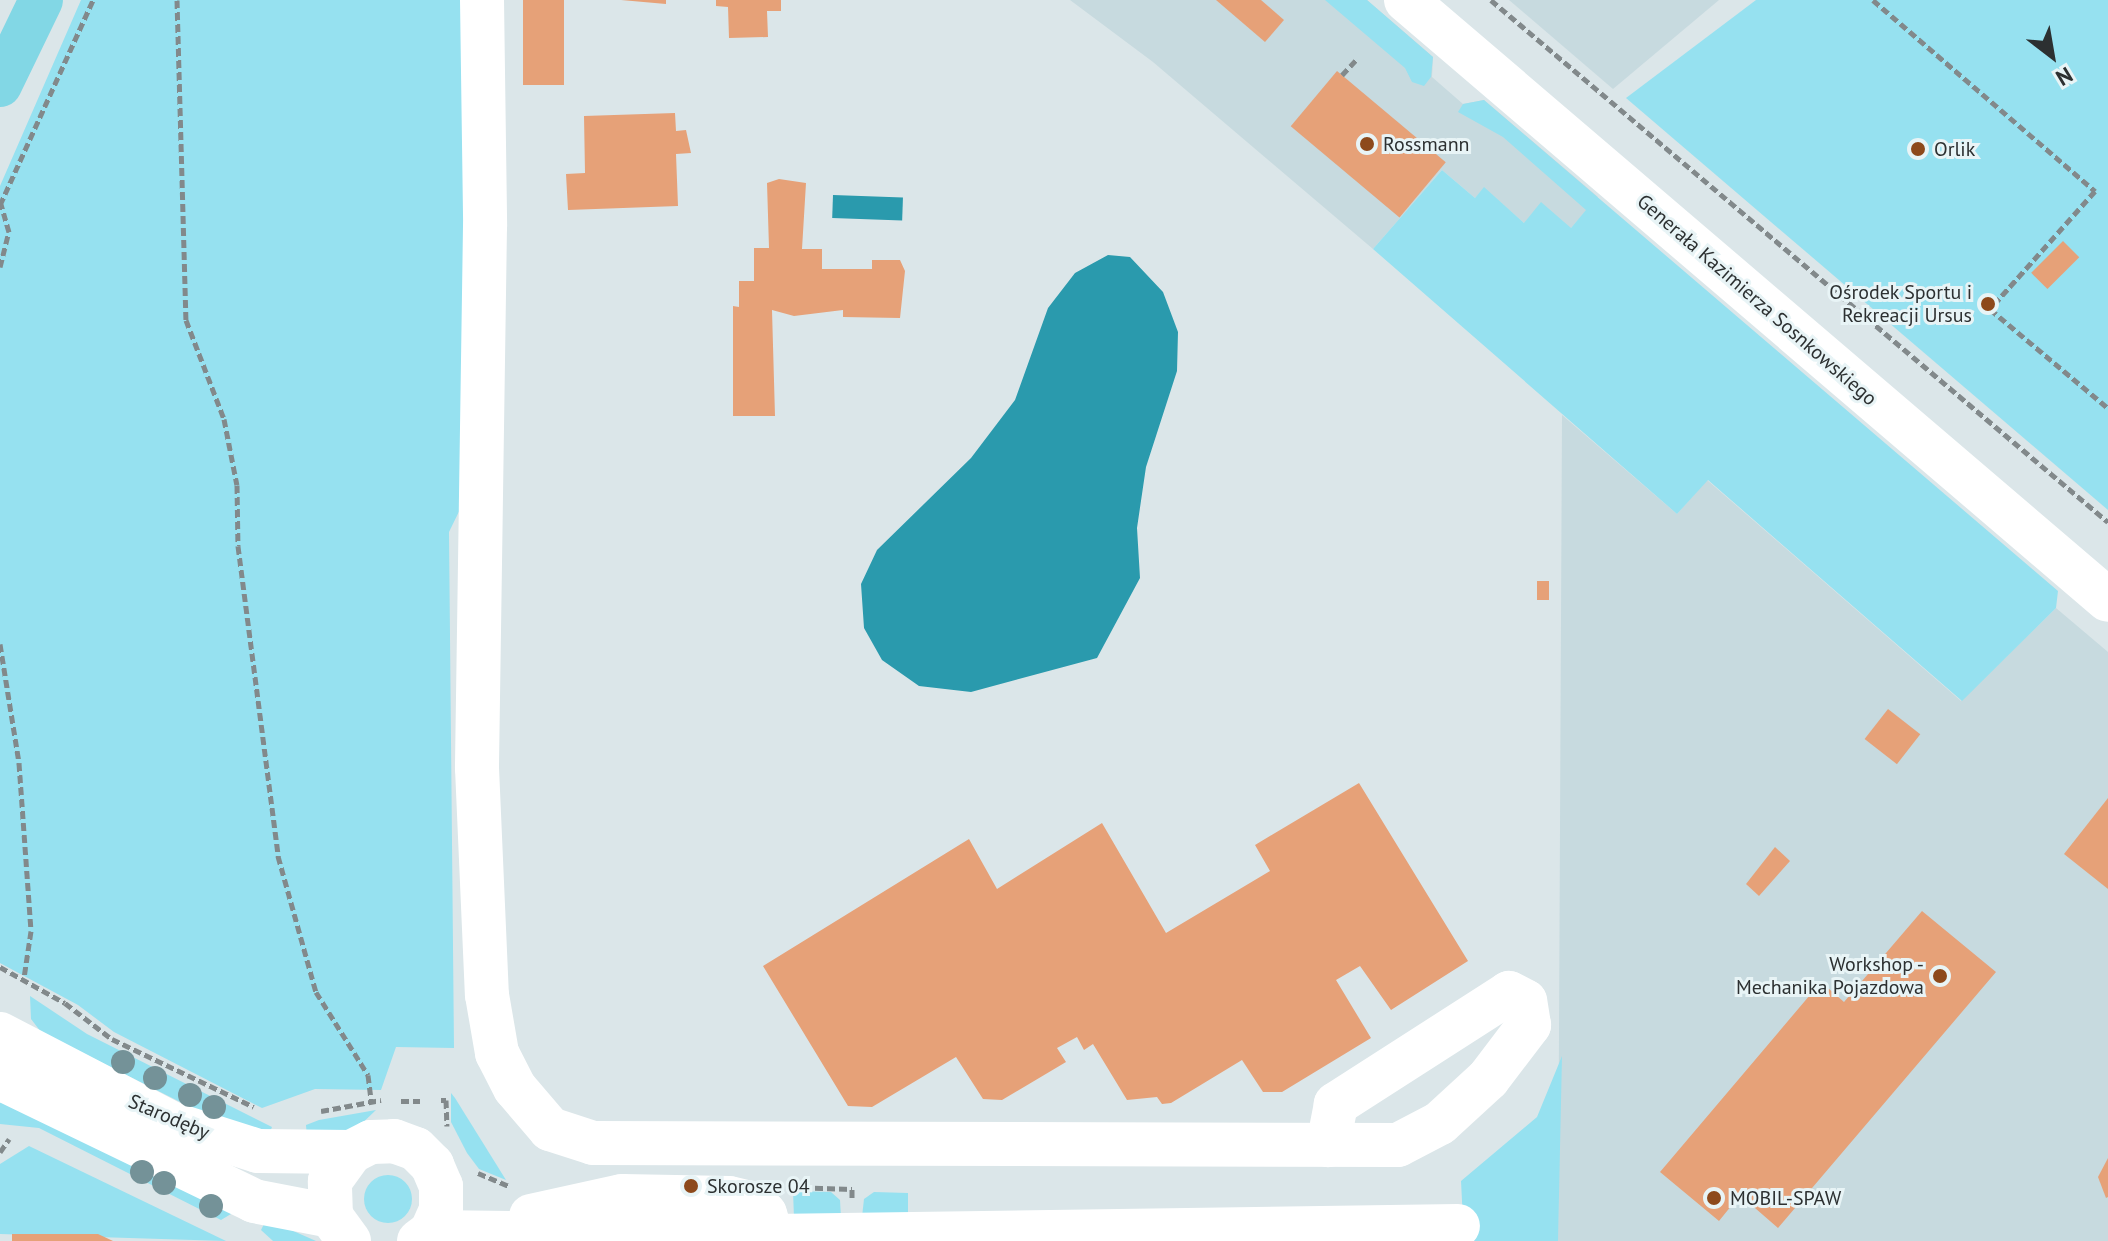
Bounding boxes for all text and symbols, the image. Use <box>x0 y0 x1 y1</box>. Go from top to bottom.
north arrow <box>2012 16 2092 96</box>
text: N <box>2051 61 2078 92</box>
place label: Rossmann <box>1383 132 1470 156</box>
marker: Rossmann <box>1358 135 1376 153</box>
place label: Orlik <box>1934 137 1975 161</box>
marker: Orlik <box>1909 140 1927 158</box>
street label: Generała Kazimierza Sosnkowskiego <box>1632 189 1882 411</box>
place label: Ośrodek Sportu i Rekreacji Ursus <box>1829 280 1972 327</box>
marker: Ośrodek Sportu i Rekreacji Ursus <box>1979 295 1997 313</box>
place label: Workshop - Mechanika Pojazdowa <box>1736 952 1924 999</box>
marker: Workshop - Mechanika Pojazdowa <box>1931 967 1949 985</box>
street label: Starodęby <box>125 1089 213 1145</box>
place label: Skorosze 04 <box>707 1174 810 1198</box>
marker: Skorosze 04 <box>682 1177 700 1195</box>
place label: MOBIL-SPAW <box>1730 1186 1841 1210</box>
marker: MOBIL-SPAW <box>1705 1189 1723 1207</box>

